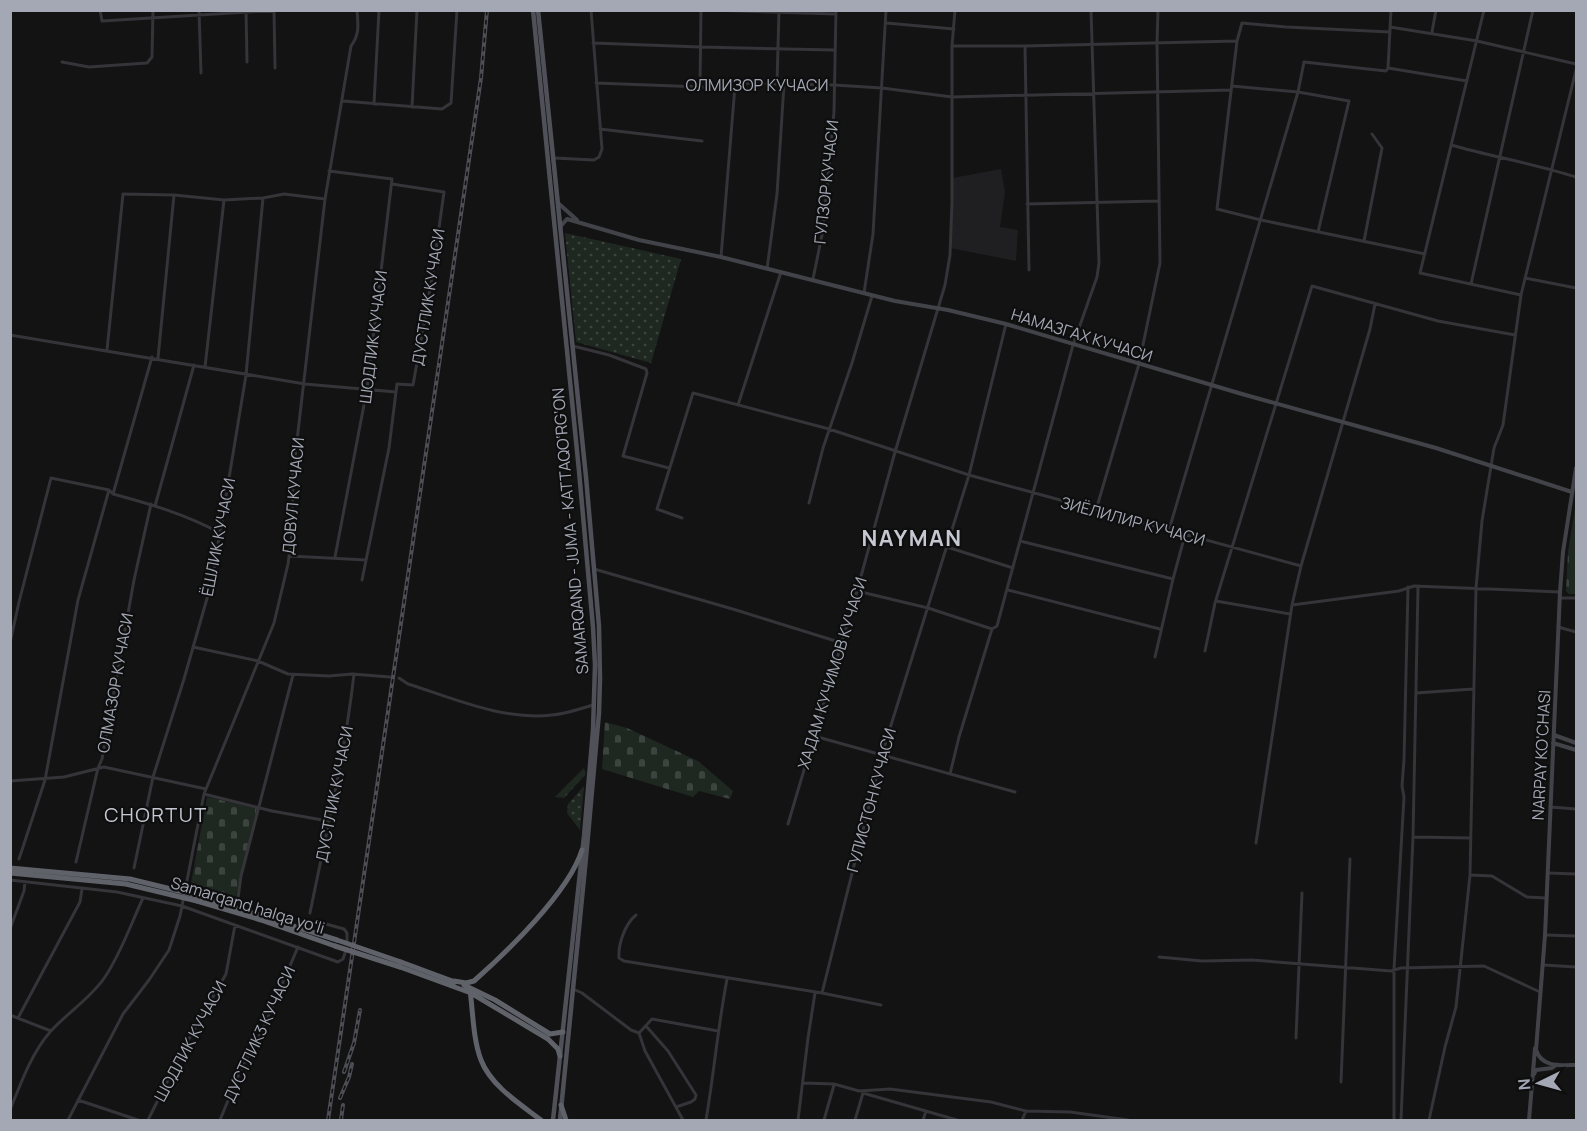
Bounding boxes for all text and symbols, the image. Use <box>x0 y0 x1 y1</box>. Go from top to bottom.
street label: ОЛМИЗОР КУЧАСИ <box>686 74 828 96</box>
street label: ГУЛЗОР КУЧАСИ <box>809 119 843 245</box>
street label: ДУСТЛИК КУЧАСИ <box>406 227 450 367</box>
street label: ШОДЛИК КУЧАСИ <box>354 269 392 405</box>
street label: НАМАЗГАХ КУЧАСИ <box>1008 303 1156 367</box>
street label: SAMARQAND - JUMA - KATTAQO‘RG‘ON <box>547 387 593 675</box>
street label: ДОВУЛ КУЧАСИ <box>277 436 309 556</box>
street label: ЁШЛИК КУЧАСИ <box>196 476 240 598</box>
street label: ЗИЁЛИЛИР КУЧАСИ <box>1058 491 1208 551</box>
district label: NAYMAN <box>861 523 963 553</box>
street label: ХАДАМ КУЧИМОВ КУЧАСИ <box>792 574 872 772</box>
street label: ОЛМАЗОР КУЧАСИ <box>92 611 138 755</box>
street label: NARPAY KO'CHASI <box>1527 689 1555 821</box>
street label: ДУСТЛИК КУЧАСИ <box>310 724 358 864</box>
street label: ГУЛИСТОН КУЧАСИ <box>841 726 901 874</box>
district label: CHORTUT <box>104 801 208 828</box>
street label: Samarqand halqa yoʻli <box>168 871 328 939</box>
street label: ДУСТЛИК3 КУЧАСИ <box>218 963 300 1105</box>
street label: ШОДЛИК КУЧАСИ <box>149 977 231 1105</box>
north arrow <box>1509 1053 1569 1113</box>
text: N <box>1513 1078 1536 1091</box>

